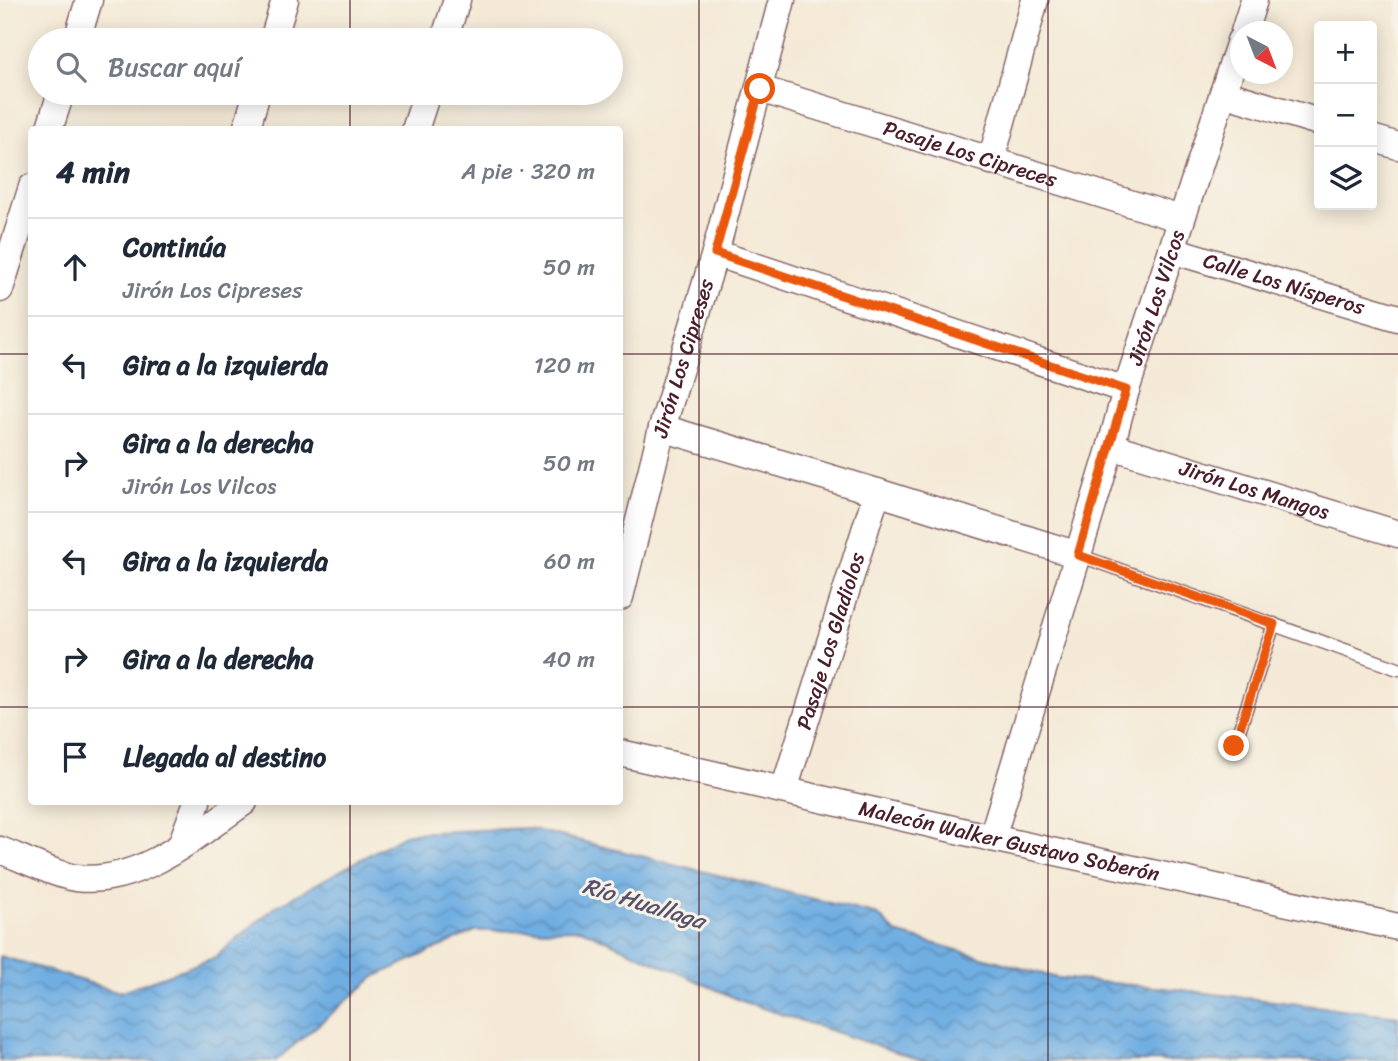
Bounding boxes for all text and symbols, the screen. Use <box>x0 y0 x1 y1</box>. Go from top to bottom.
north arrow <box>1230 21 1293 84</box>
map controls <box>1314 21 1377 210</box>
button: + <box>1314 21 1377 84</box>
search box <box>28 28 623 105</box>
text: Buscar aquí <box>108 44 241 90</box>
icon: search <box>52 48 90 86</box>
route start <box>744 73 775 104</box>
button: − <box>1314 84 1377 147</box>
street label: Pasaje Los Cipreces <box>879 109 1062 199</box>
text: 4 min <box>56 145 130 199</box>
button: layers <box>1314 147 1377 210</box>
text: A pie · 320 m <box>461 151 595 192</box>
text: Continúa <box>123 224 226 270</box>
street label: Jirón Los Vilcos <box>1116 225 1196 371</box>
street label: Calle Los Nísperos <box>1199 241 1370 326</box>
text: 50 m <box>543 247 595 288</box>
icon: ahead <box>56 248 94 286</box>
text: Jirón Los Cipreses <box>123 270 303 311</box>
street label: Jirón Los Cipreses <box>641 274 725 443</box>
text: Gira a la izquierda <box>123 342 328 388</box>
text: 120 m <box>534 345 595 386</box>
icon: left <box>56 346 94 384</box>
text: Gira a la derecha <box>123 420 314 466</box>
text: 50 m <box>543 443 595 484</box>
icon: right <box>56 444 94 482</box>
street label: Jirón Los Mangos <box>1174 449 1334 531</box>
text: Jirón Los Vilcos <box>123 466 277 507</box>
text: Gira a la izquierda <box>123 538 328 584</box>
text: 60 m <box>544 541 595 582</box>
icon: left <box>56 542 94 580</box>
street label: Pasaje Los Gladiolos <box>785 547 876 735</box>
text: Gira a la derecha <box>123 636 314 682</box>
text: 40 m <box>542 639 595 680</box>
icon: right <box>56 640 94 678</box>
route end <box>1218 730 1249 761</box>
text: Llegada al destino <box>123 734 326 780</box>
icon: arrive <box>56 738 94 776</box>
street label: Malecón Walker Gustavo Soberón <box>855 789 1163 893</box>
water label: Río Huallaga <box>578 865 713 943</box>

